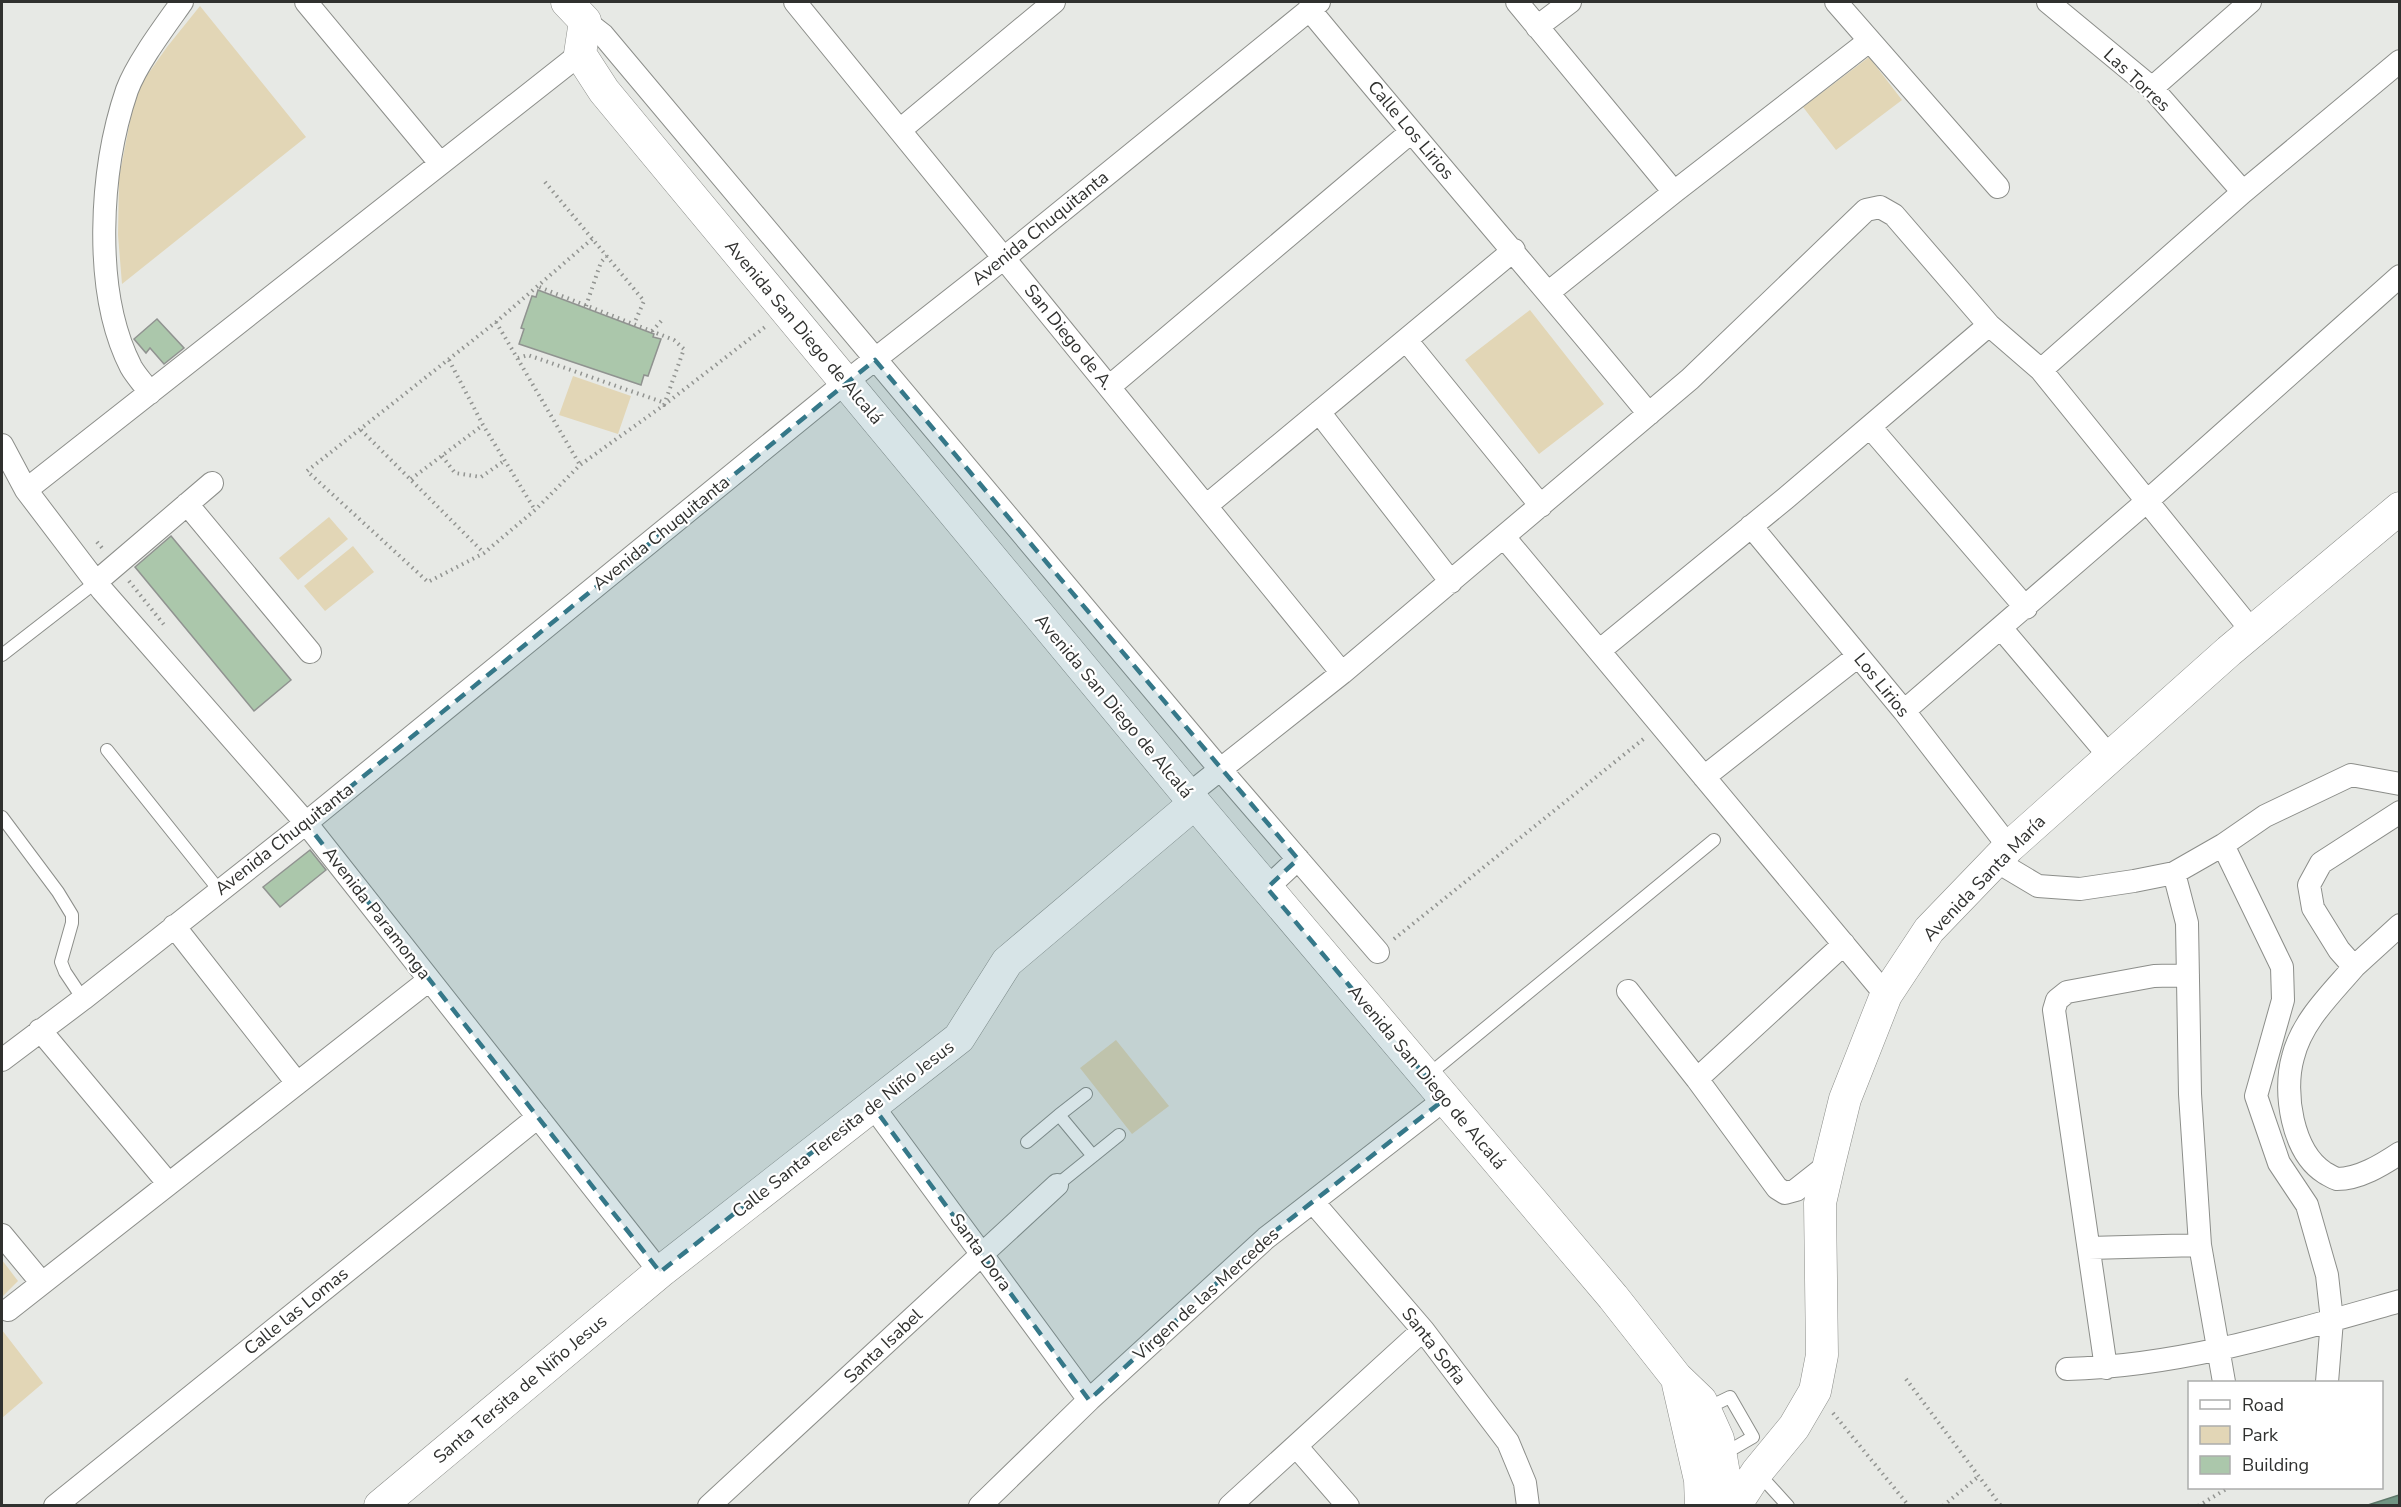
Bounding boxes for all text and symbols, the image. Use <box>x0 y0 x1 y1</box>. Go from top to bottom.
street label: Las Torres <box>2098 43 2176 117</box>
street label: Calle Los Lirios <box>1362 75 1460 185</box>
street label: Avenida Chuquitanta <box>967 165 1113 291</box>
street label: Avenida San Diego de Alcalá <box>720 235 888 429</box>
street label: San Diego de A. <box>1019 279 1119 395</box>
street label: Avenida Chuquitanta <box>588 470 734 596</box>
street label: Avenida San Diego de Alcalá <box>1030 609 1198 803</box>
street label: Los Lirios <box>1849 648 1915 722</box>
street label: Avenida Chuquitanta <box>210 777 358 901</box>
street label: Avenida Santa María <box>1917 810 2051 946</box>
street label: Avenida Paramonga <box>318 842 436 984</box>
street label: Avenida San Diego de Alcalá <box>1343 980 1511 1174</box>
street label: Calle Santa Teresita de Niño Jesus <box>727 1035 959 1223</box>
street label: Santa Dora <box>945 1208 1017 1296</box>
street label: Virgen de las Mercedes <box>1127 1222 1284 1367</box>
street label: Calle las Lomas <box>239 1262 353 1360</box>
street label: Santa Sofia <box>1396 1302 1472 1390</box>
street label: Santa Isabel <box>838 1303 928 1389</box>
street label: Santa Tersita de Niño Jesus <box>428 1309 612 1469</box>
legend <box>2188 1381 2383 1489</box>
text: Road <box>2242 1393 2284 1417</box>
text: Park <box>2242 1423 2279 1447</box>
text: Building <box>2242 1453 2309 1477</box>

